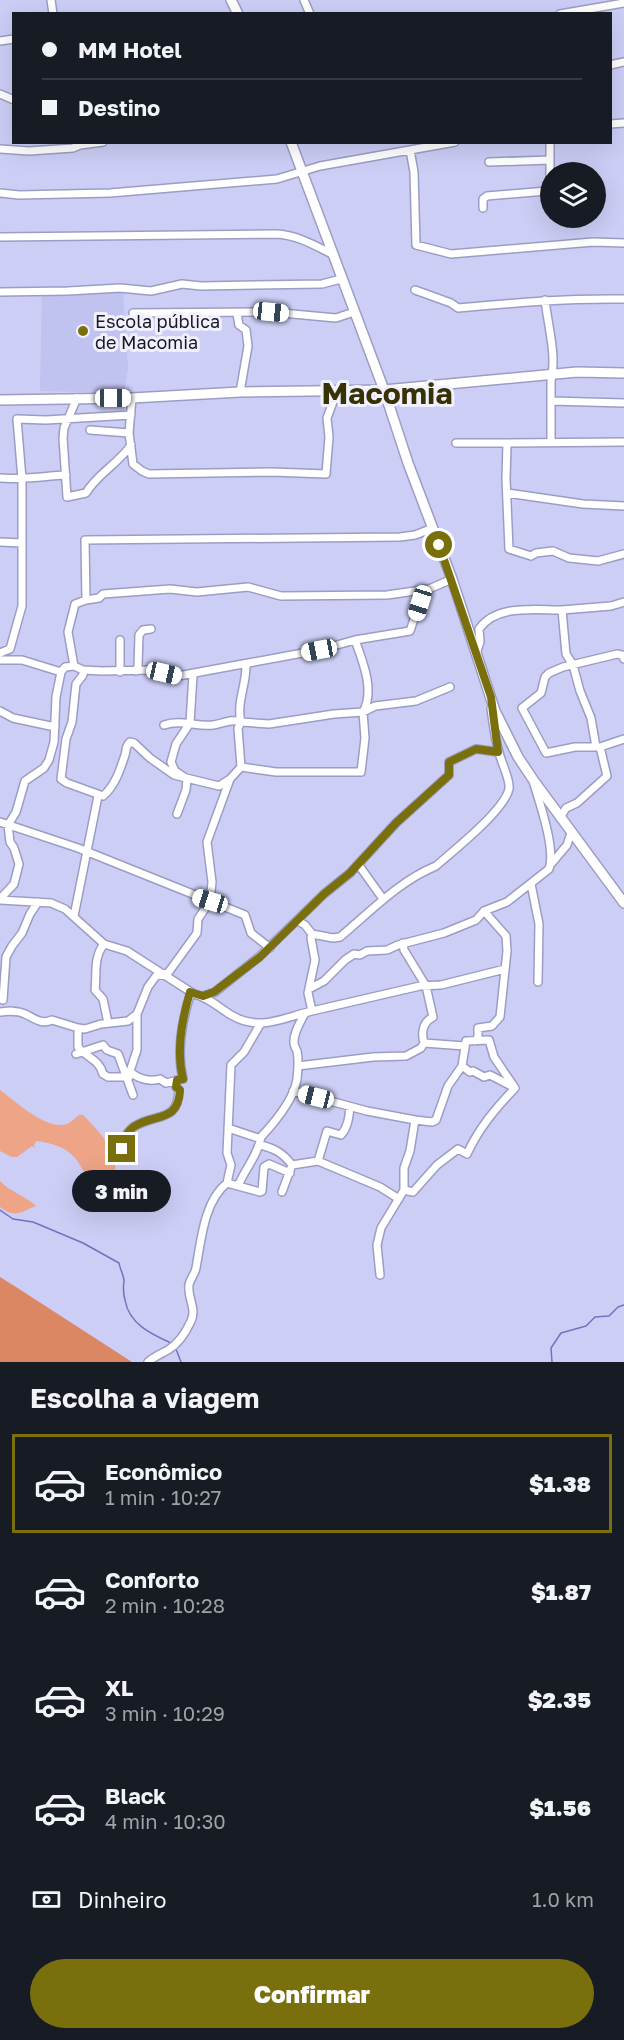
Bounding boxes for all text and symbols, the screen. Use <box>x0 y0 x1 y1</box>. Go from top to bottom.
text: MM Hotel <box>78 36 182 63</box>
text: Destino <box>78 94 160 121</box>
map controls <box>540 162 606 228</box>
button: layers <box>540 162 606 228</box>
car <box>252 301 290 323</box>
place label: Escola pública de Macomia <box>95 310 220 353</box>
marker: Escola pública de Macomia <box>76 324 90 338</box>
district label: Macomia <box>321 375 453 411</box>
car <box>95 389 131 407</box>
route start <box>425 531 452 558</box>
car <box>406 583 434 623</box>
car <box>300 638 338 662</box>
car <box>144 660 184 686</box>
car <box>190 887 230 915</box>
car <box>296 1084 336 1110</box>
route end <box>108 1135 135 1162</box>
callout: 3 min <box>72 1170 172 1212</box>
text: 3 min <box>95 1179 148 1203</box>
text: Escolha a viagem <box>30 1382 259 1414</box>
icon: car <box>33 1457 87 1511</box>
text: Econômico <box>105 1458 222 1485</box>
text: $1.38 <box>529 1470 591 1497</box>
text: 1 min · 10:27 <box>105 1485 221 1509</box>
icon: car <box>33 1565 87 1619</box>
text: Conforto <box>105 1566 199 1593</box>
text: $1.87 <box>531 1578 591 1605</box>
text: 2 min · 10:28 <box>105 1593 225 1617</box>
icon: car <box>33 1673 87 1727</box>
text: XL <box>105 1674 133 1701</box>
text: $2.35 <box>528 1686 591 1713</box>
text: 3 min · 10:29 <box>105 1701 225 1725</box>
icon: car <box>33 1781 87 1835</box>
text: Black <box>105 1782 166 1809</box>
text: $1.56 <box>529 1794 591 1821</box>
text: 4 min · 10:30 <box>105 1809 226 1833</box>
icon: cash <box>30 1883 63 1916</box>
text: Dinheiro <box>78 1886 167 1913</box>
text: 1.0 km <box>532 1887 594 1911</box>
button: Confirmar <box>30 1959 594 2028</box>

